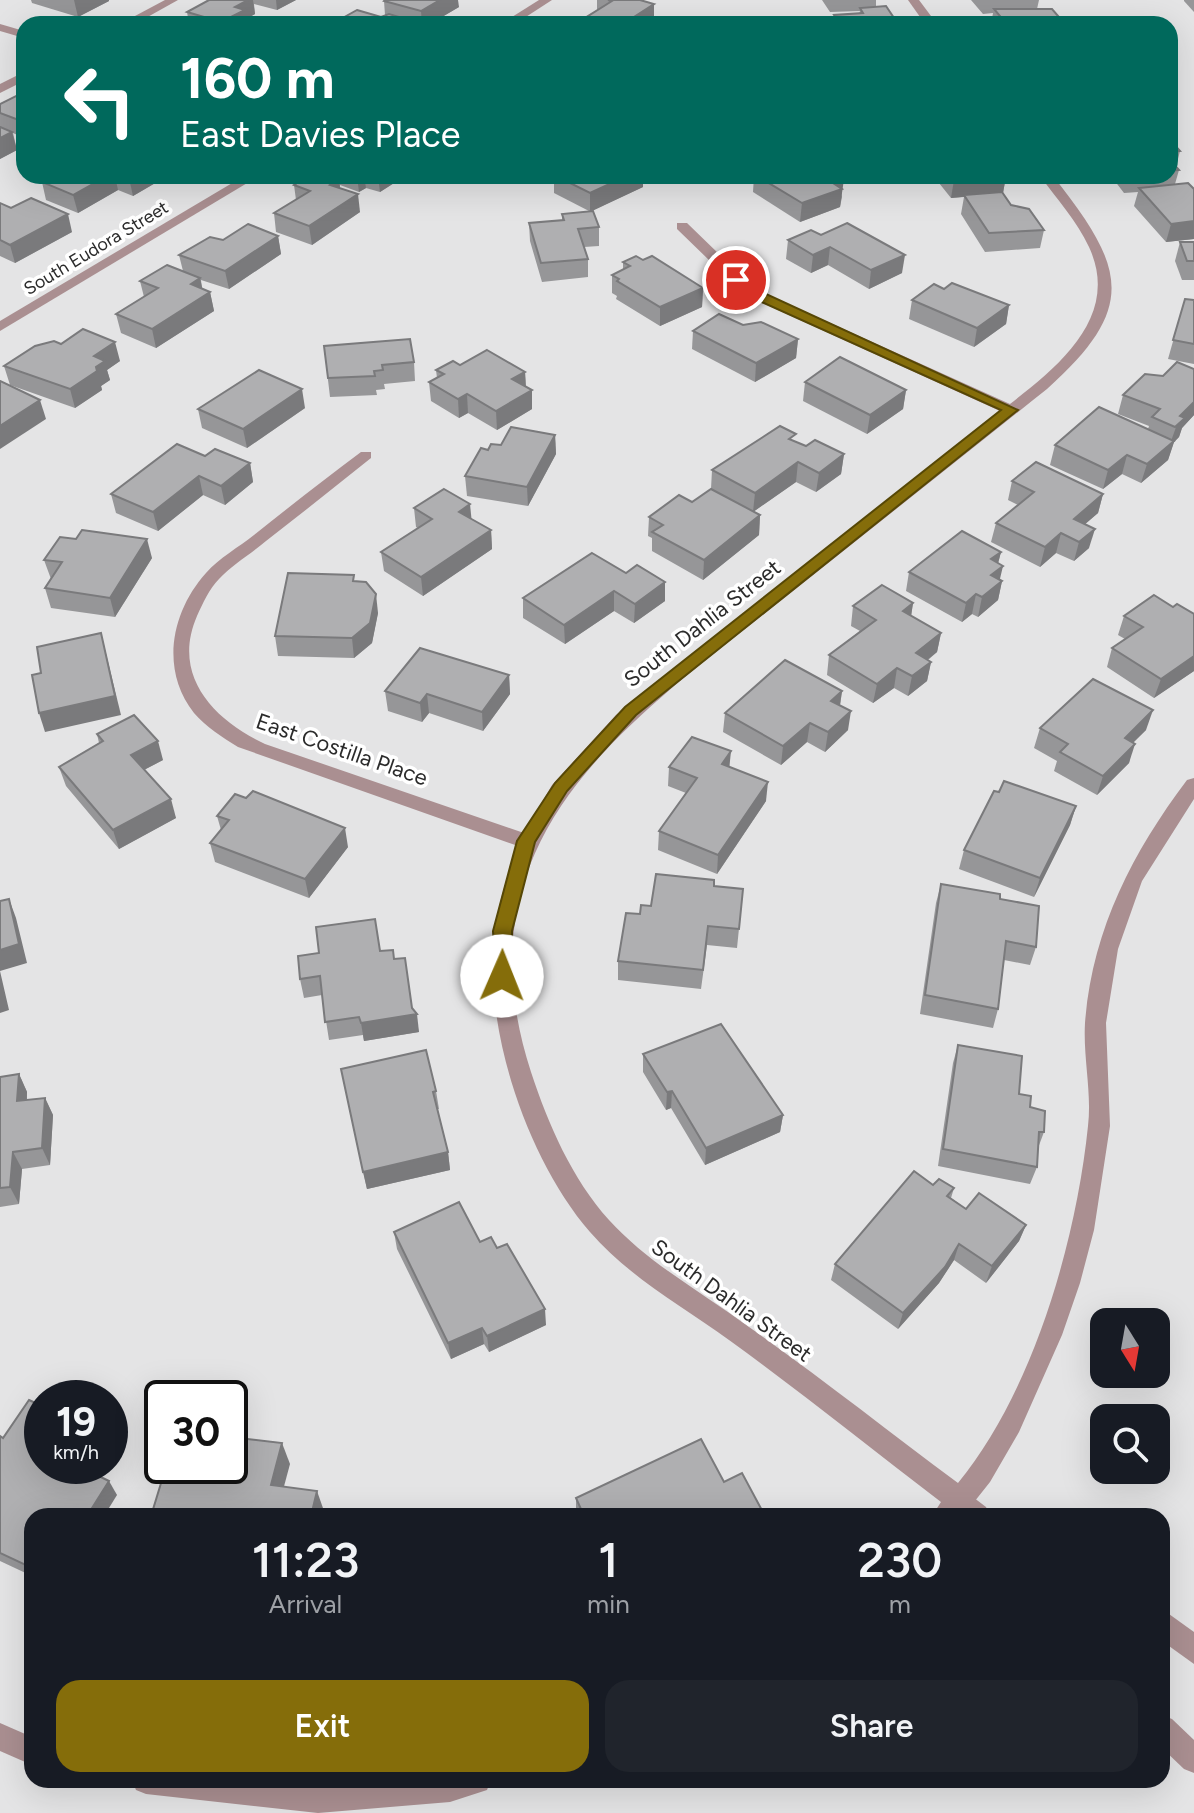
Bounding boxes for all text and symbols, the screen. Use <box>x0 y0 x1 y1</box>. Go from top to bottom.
text: 160 m <box>180 45 335 112</box>
icon: left <box>48 48 152 152</box>
text: East Davies Place <box>180 113 460 156</box>
street label: South Eudora Street <box>20 196 172 300</box>
pin <box>702 246 770 314</box>
icon: arrive <box>714 258 758 302</box>
street label: South Dahlia Street <box>619 554 786 693</box>
street label: East Costilla Place <box>253 707 431 791</box>
position arrow <box>460 934 544 1018</box>
street label: South Dahlia Street <box>646 1233 817 1368</box>
north arrow <box>1090 1308 1170 1388</box>
map controls <box>1090 1308 1170 1484</box>
speed limit sign: 30 <box>144 1380 248 1484</box>
text: 19 <box>56 1398 96 1446</box>
button: search <box>1090 1404 1170 1484</box>
text: km/h <box>53 1440 99 1464</box>
text: 11:23 <box>252 1531 359 1589</box>
text: 1 <box>598 1531 618 1589</box>
text: 230 <box>857 1531 942 1589</box>
text: Arrival <box>269 1588 342 1620</box>
text: min <box>587 1588 630 1620</box>
text: m <box>889 1588 911 1620</box>
button: Exit <box>56 1680 589 1772</box>
button: Share <box>605 1680 1138 1772</box>

